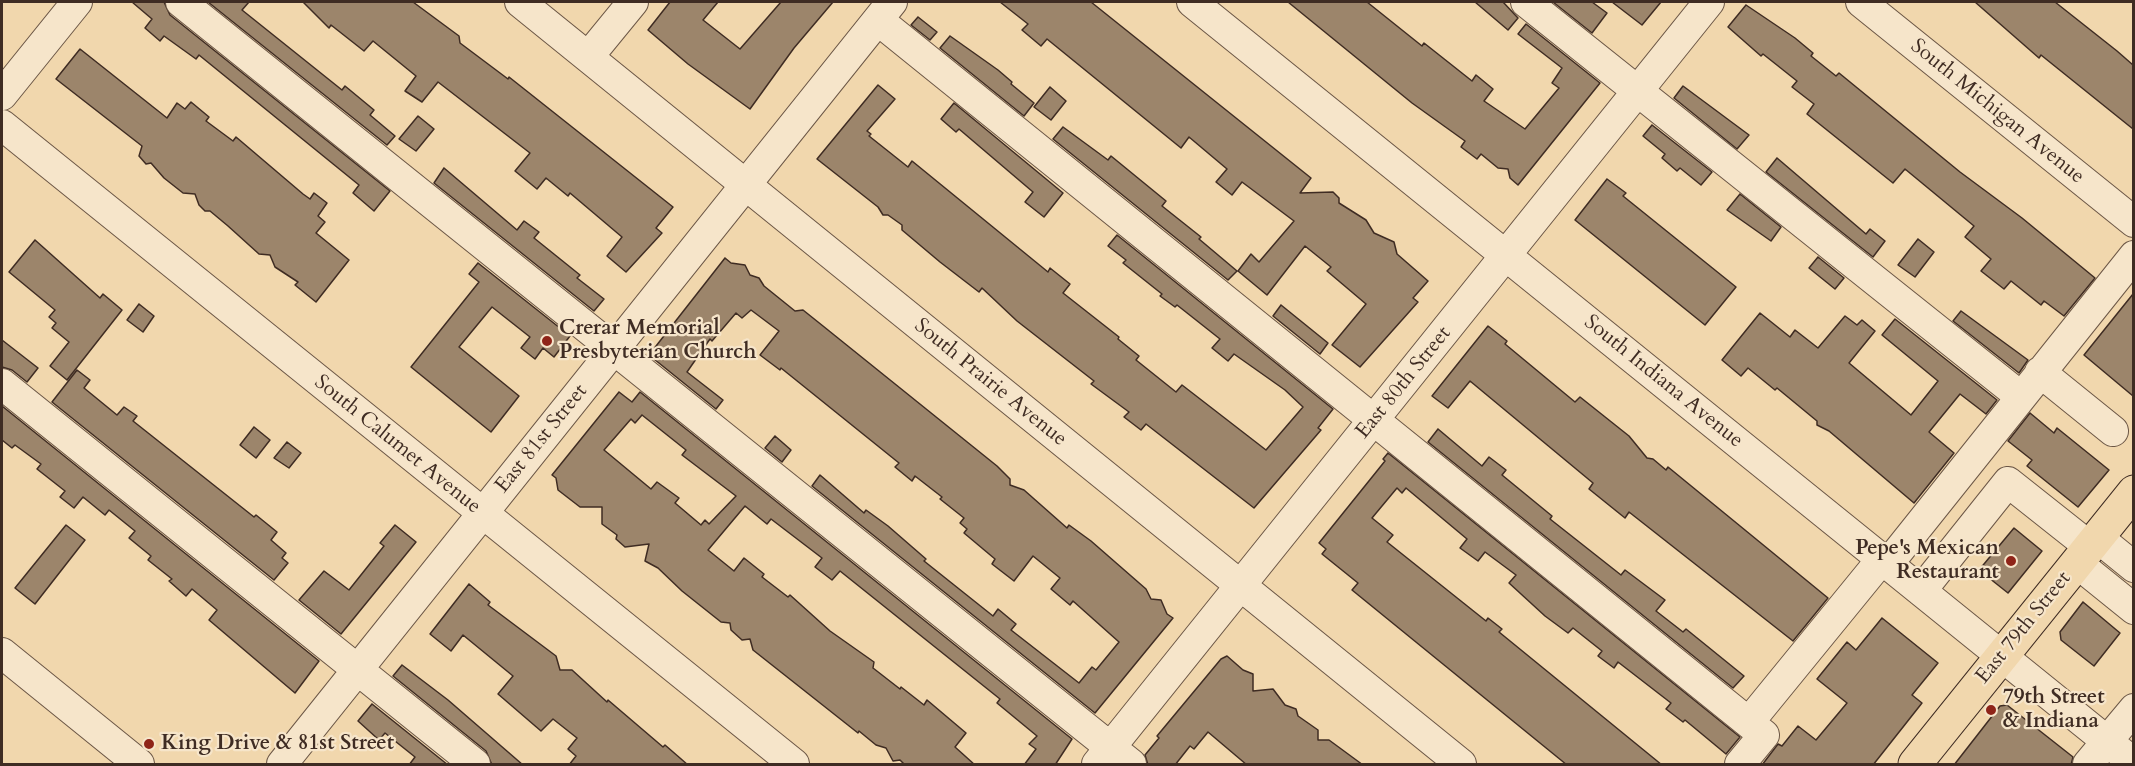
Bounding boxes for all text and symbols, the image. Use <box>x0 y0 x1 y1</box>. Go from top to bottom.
street label: South Michigan Avenue <box>1905 34 2089 190</box>
street label: South Indiana Avenue <box>1578 310 1748 454</box>
street label: South Prairie Avenue <box>909 314 1071 452</box>
place label: Crerar Memorial Presbyterian Church <box>559 316 756 366</box>
street label: East 80th Street <box>1351 322 1457 444</box>
marker: Crerar Memorial Presbyterian Church <box>540 334 554 348</box>
street label: South Calumet Avenue <box>309 370 485 520</box>
street label: East 81st Street <box>490 380 594 498</box>
place label: Pepe's Mexican Restaurant <box>1855 536 1999 586</box>
marker: Pepe's Mexican Restaurant <box>2004 554 2018 568</box>
street label: East 79th Street <box>1971 567 2077 689</box>
place label: 79th Street & Indiana <box>2003 685 2105 735</box>
marker: 79th Street & Indiana <box>1984 703 1998 717</box>
place label: King Drive & 81st Street <box>161 731 394 757</box>
marker: King Drive & 81st Street <box>142 737 156 751</box>

